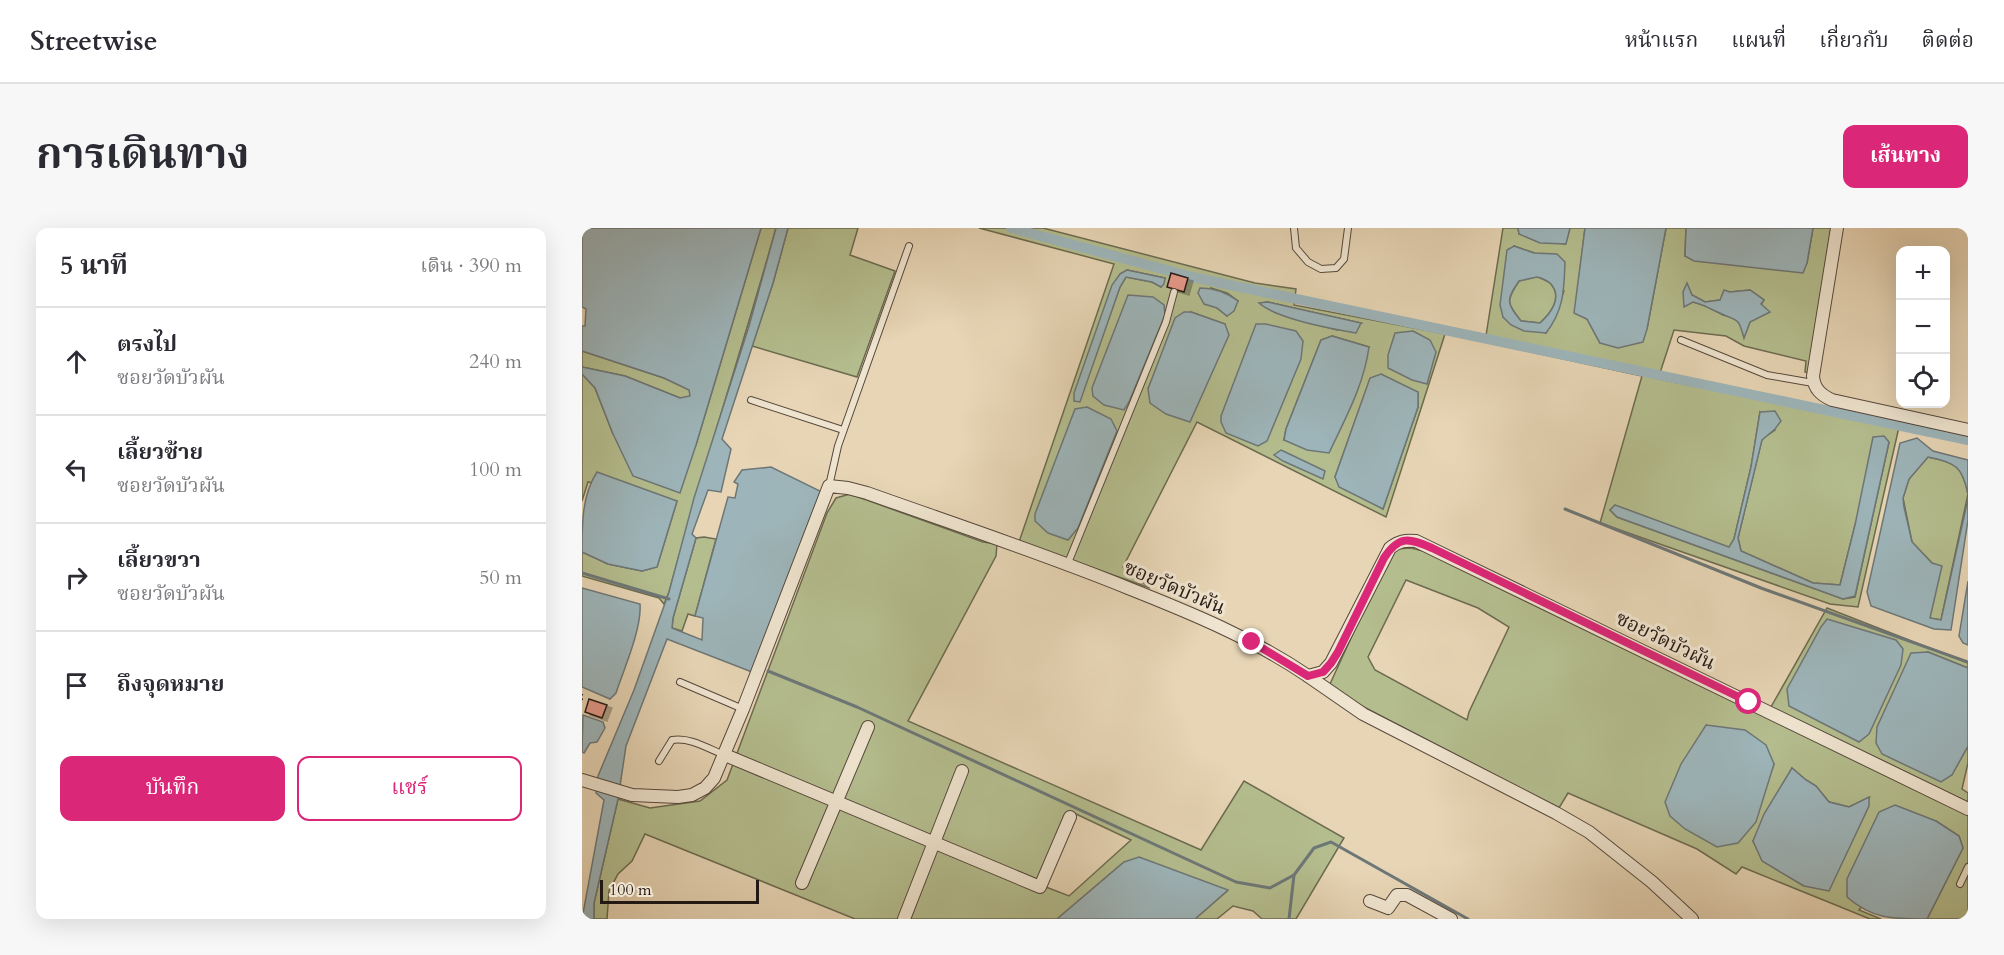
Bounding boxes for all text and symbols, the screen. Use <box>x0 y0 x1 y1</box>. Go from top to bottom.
text: Streetwise <box>30 22 158 60</box>
text: หน้าแรก <box>1625 26 1698 55</box>
text: แผนที่ <box>1731 26 1786 55</box>
text: เกี่ยวกับ <box>1819 26 1889 55</box>
text: ติดต่อ <box>1922 26 1974 55</box>
button: เส้นทาง <box>1843 125 1968 188</box>
text: การเดินทาง <box>36 126 249 183</box>
map controls <box>1896 246 1950 408</box>
button: + <box>1896 246 1950 300</box>
text: 5 นาที <box>60 248 128 283</box>
text: เดิน · 390 m <box>420 252 522 279</box>
button: − <box>1896 300 1950 354</box>
text: ตรงไป <box>117 329 177 359</box>
icon: ahead <box>60 345 93 378</box>
text: 240 m <box>469 348 522 375</box>
button: locate <box>1896 354 1950 408</box>
text: ซอยวัดบัวผัน <box>117 364 225 391</box>
text: เลี้ยวซ้าย <box>117 437 203 467</box>
icon: left <box>60 453 93 486</box>
text: 100 m <box>469 456 522 483</box>
text: ซอยวัดบัวผัน <box>117 472 225 499</box>
text: เลี้ยวขวา <box>117 545 201 575</box>
street label: ซอยวัดบัวผัน <box>1120 554 1230 621</box>
icon: right <box>60 561 93 594</box>
text: 50 m <box>479 564 522 591</box>
text: ซอยวัดบัวผัน <box>117 580 225 607</box>
street label: ซอยวัดบัวผัน <box>1611 605 1720 676</box>
route end <box>1238 628 1264 654</box>
icon: arrive <box>60 669 93 702</box>
text: ถึงจุดหมาย <box>117 669 224 699</box>
route start <box>1735 688 1761 714</box>
button: บันทึก <box>60 756 285 821</box>
button: แชร์ <box>297 756 522 821</box>
scale bar <box>600 877 759 904</box>
text: 100 m <box>609 879 651 901</box>

